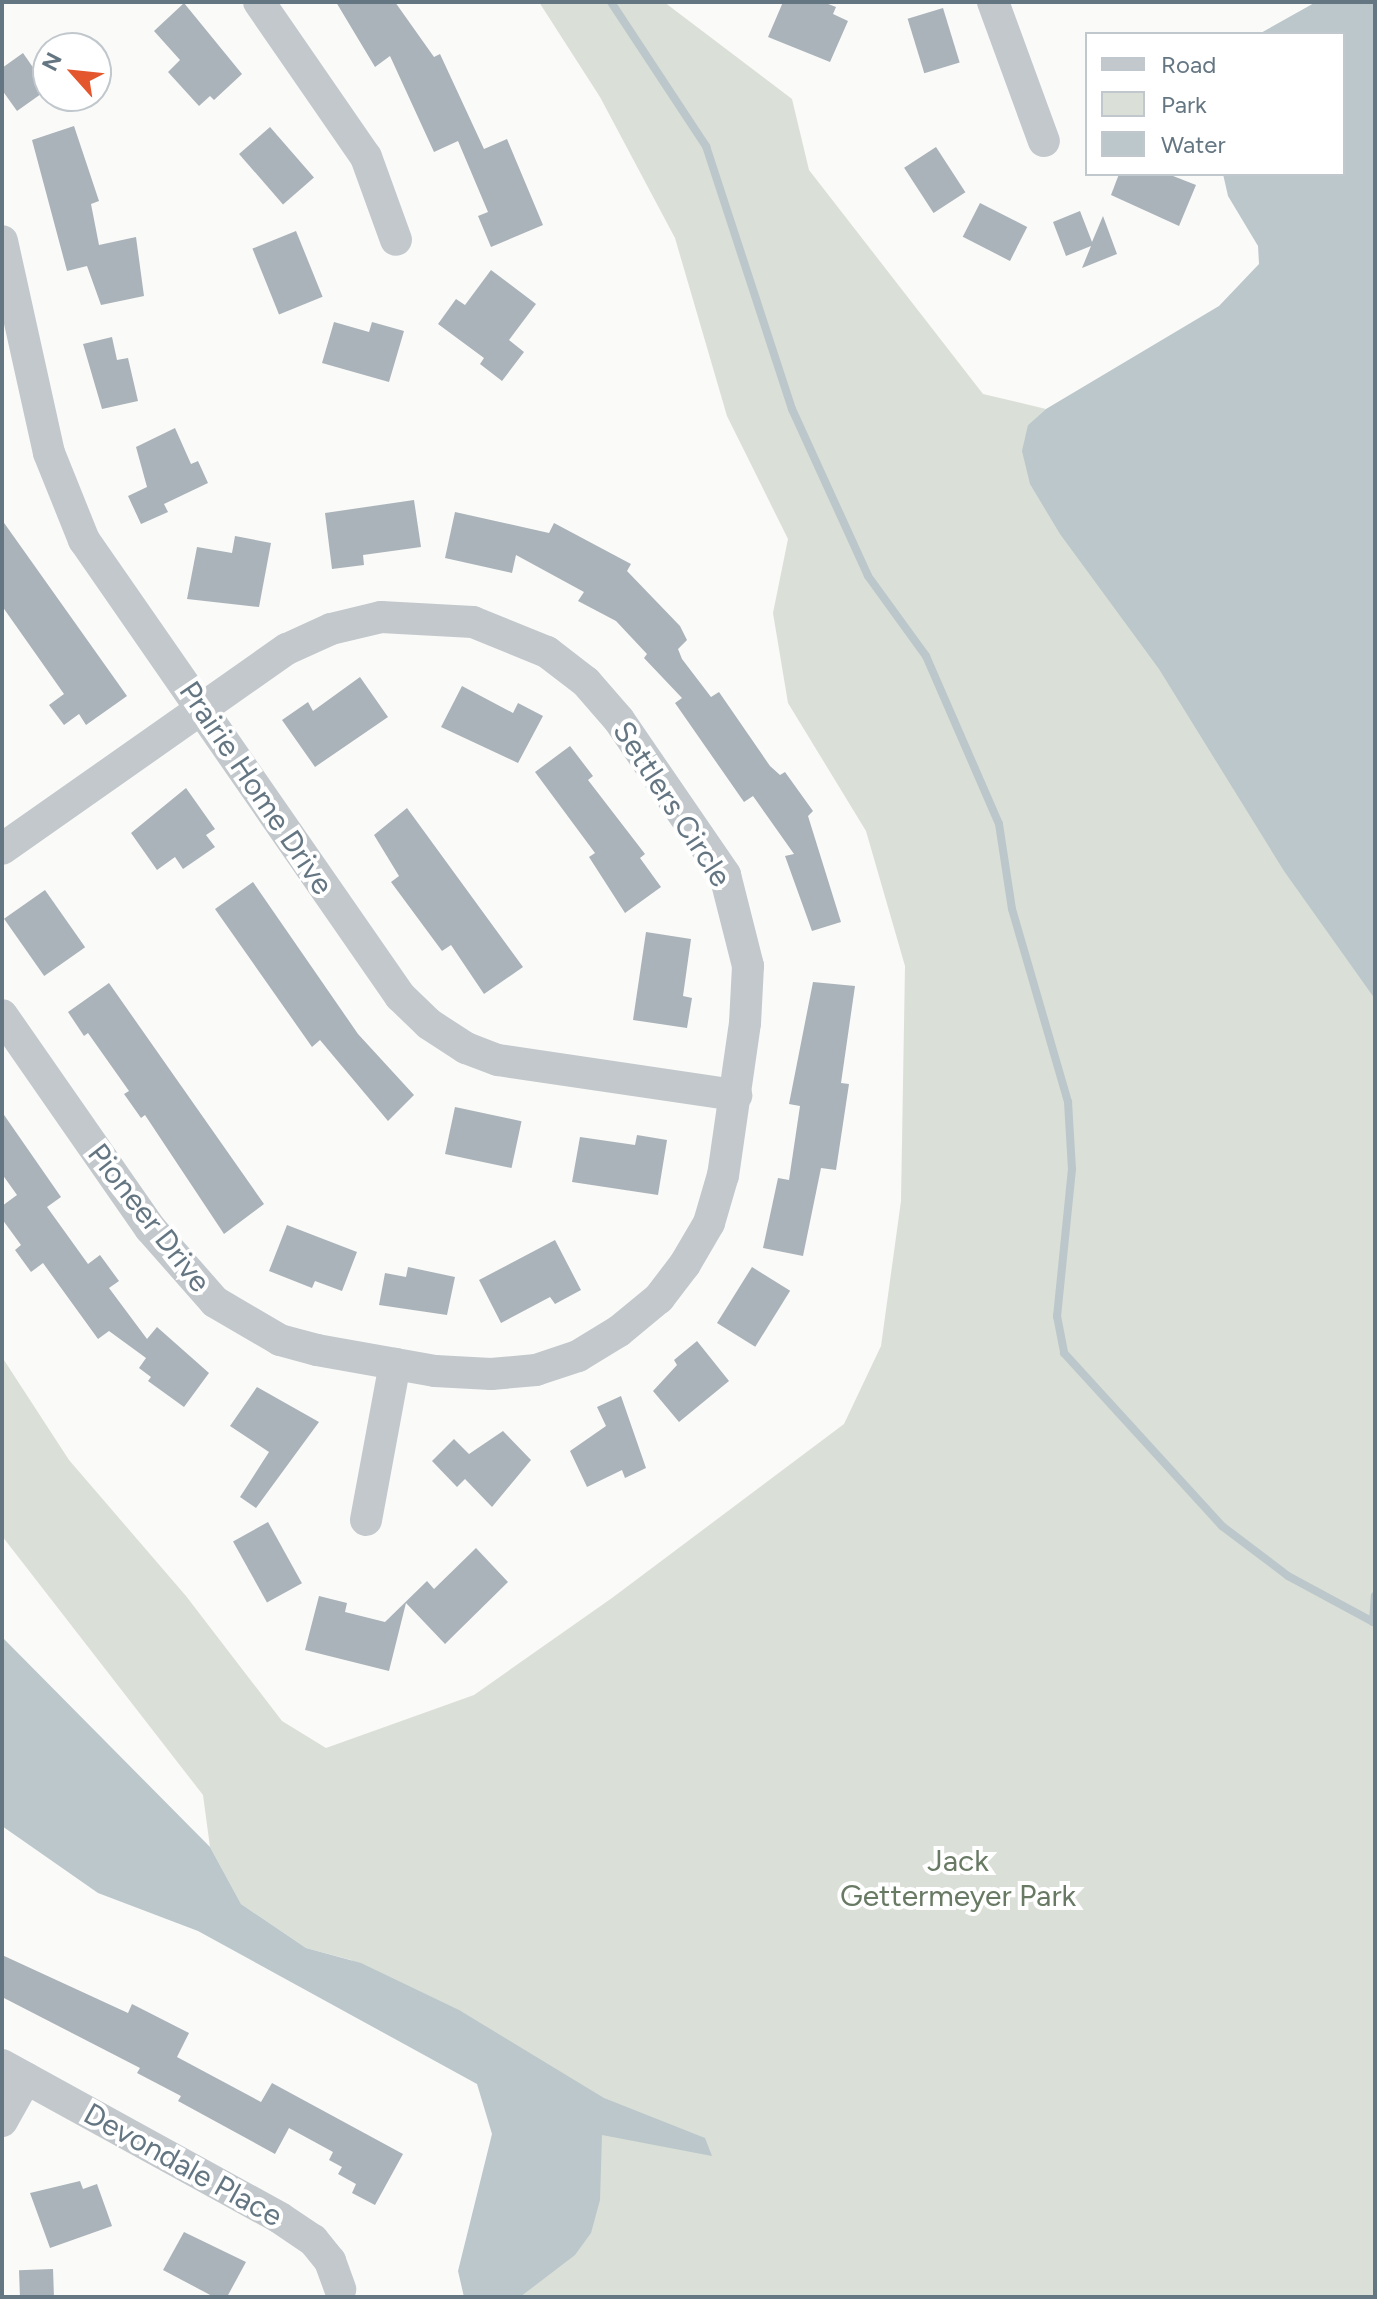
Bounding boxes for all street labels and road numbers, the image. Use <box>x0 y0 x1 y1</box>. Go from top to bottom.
street label: Prairie Home Drive <box>171 675 341 901</box>
street label: Settlers Circle <box>605 715 739 893</box>
street label: Pioneer Drive <box>80 1137 218 1299</box>
street label: Devondale Place <box>78 2096 288 2234</box>

